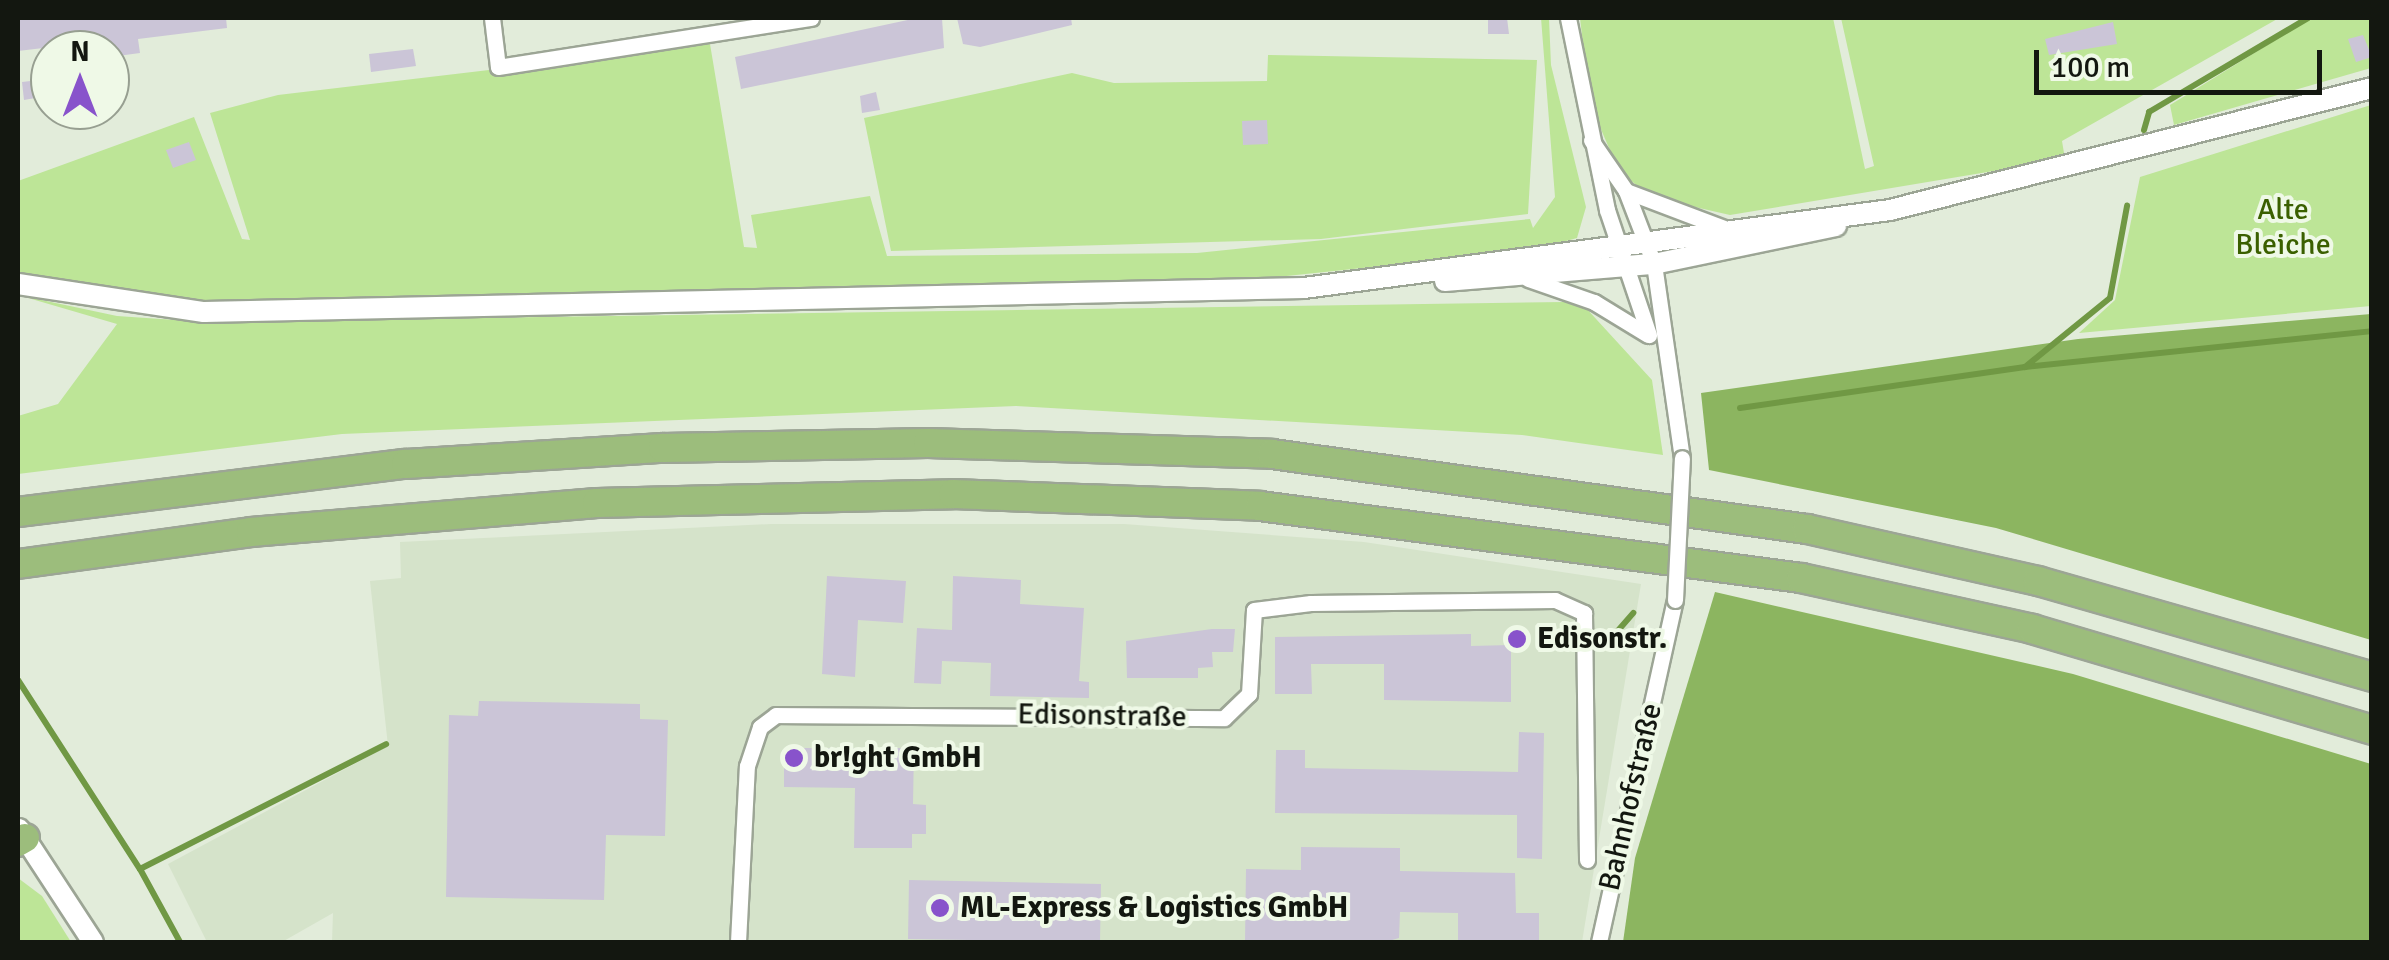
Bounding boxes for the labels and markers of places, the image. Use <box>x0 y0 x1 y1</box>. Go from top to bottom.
place label: Edisonstr. <box>1537 621 1667 657</box>
marker: Edisonstr. <box>1506 628 1528 650</box>
place label: br!ght GmbH <box>814 740 982 776</box>
marker: br!ght GmbH <box>783 747 805 769</box>
place label: ML-Express & Logistics GmbH <box>960 890 1348 926</box>
marker: ML-Express & Logistics GmbH <box>929 897 951 919</box>

